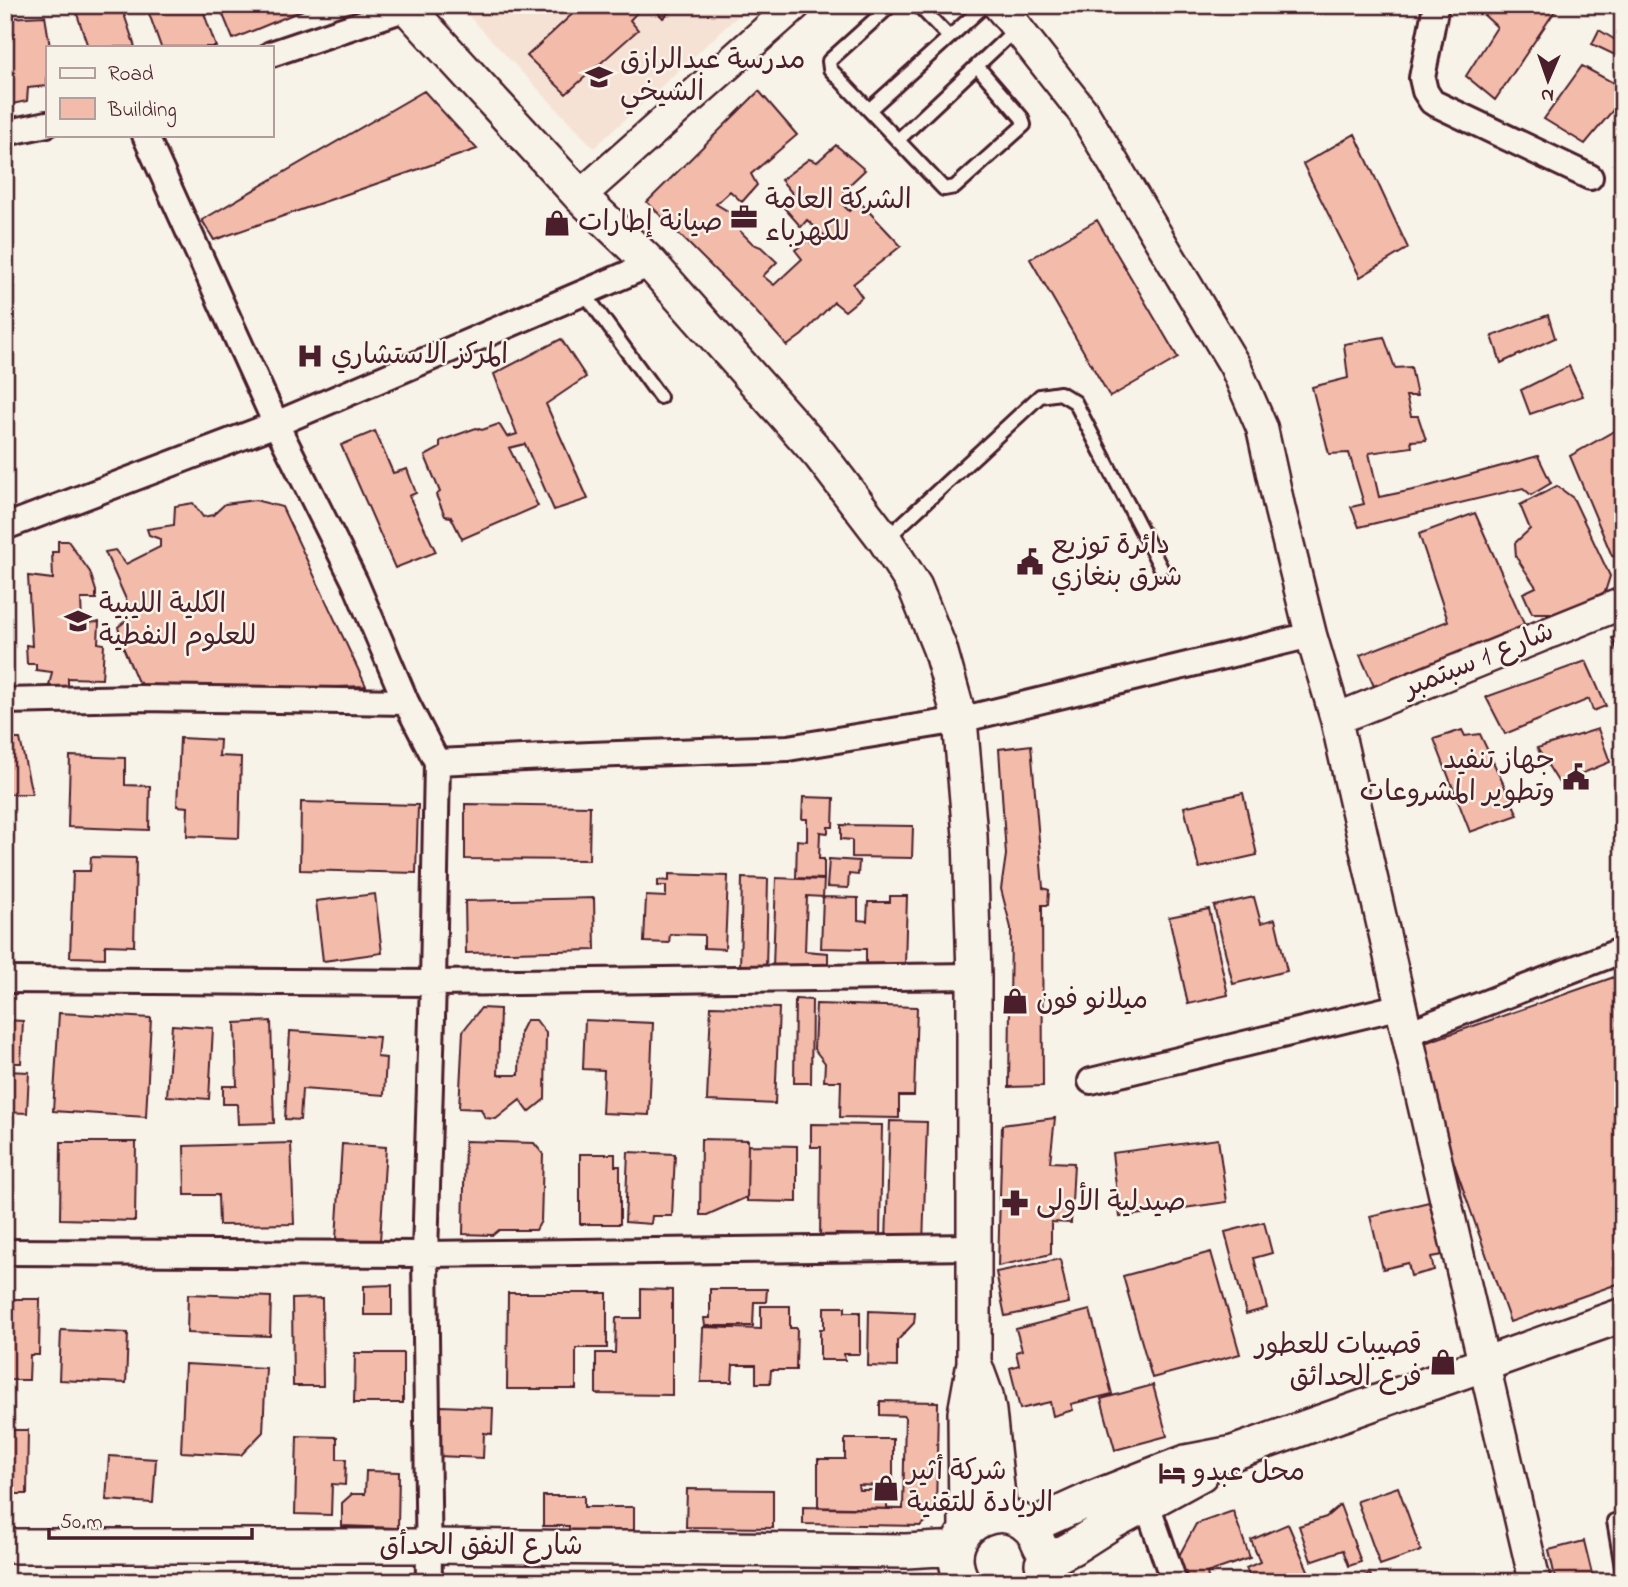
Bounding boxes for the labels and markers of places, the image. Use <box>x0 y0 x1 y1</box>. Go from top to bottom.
place label: مدرسة عبدالرازق الشيخي <box>620 41 805 115</box>
school or university icon: مدرسة عبدالرازق الشيخي <box>584 62 614 92</box>
place label: الشركة العامة للكهرباء <box>765 181 912 254</box>
office icon: الشركة العامة للكهرباء <box>729 202 759 232</box>
place label: صيانة إطارات <box>578 203 723 244</box>
shop icon: صيانة إطارات <box>542 208 572 238</box>
place label: المركز الاستشاري <box>331 336 508 377</box>
hospital icon: المركز الاستشاري <box>295 341 325 371</box>
place label: دائرة توزيع شرق بنغازي <box>1051 526 1182 599</box>
public building icon: دائرة توزيع شرق بنغازي <box>1015 547 1045 577</box>
place label: الكلية الليبية للعلوم النفطية <box>99 585 256 658</box>
school or university icon: الكلية الليبية للعلوم النفطية <box>63 606 93 636</box>
place label: جهاز تنفيد وتطوير المشروعات <box>1360 741 1555 814</box>
public building icon: جهاز تنفيد وتطوير المشروعات <box>1561 762 1591 792</box>
place label: ميلانو فون <box>1036 981 1148 1022</box>
shop icon: ميلانو فون <box>1000 986 1030 1016</box>
place label: صيدلية الأولى <box>1036 1182 1186 1224</box>
pharmacy icon: صيدلية الأولى <box>1000 1188 1030 1218</box>
place label: قصيبات للعطور فرع الحدائق <box>1253 1326 1422 1399</box>
shop icon: قصيبات للعطور فرع الحدائق <box>1428 1347 1458 1377</box>
place label: شركة أثير الريادة للتقنية <box>905 1452 1053 1525</box>
place label: محل عبدو <box>1192 1453 1305 1494</box>
hotel icon: محل عبدو <box>1157 1458 1187 1488</box>
shop icon: شركة أثير الريادة للتقنية <box>871 1473 901 1503</box>

